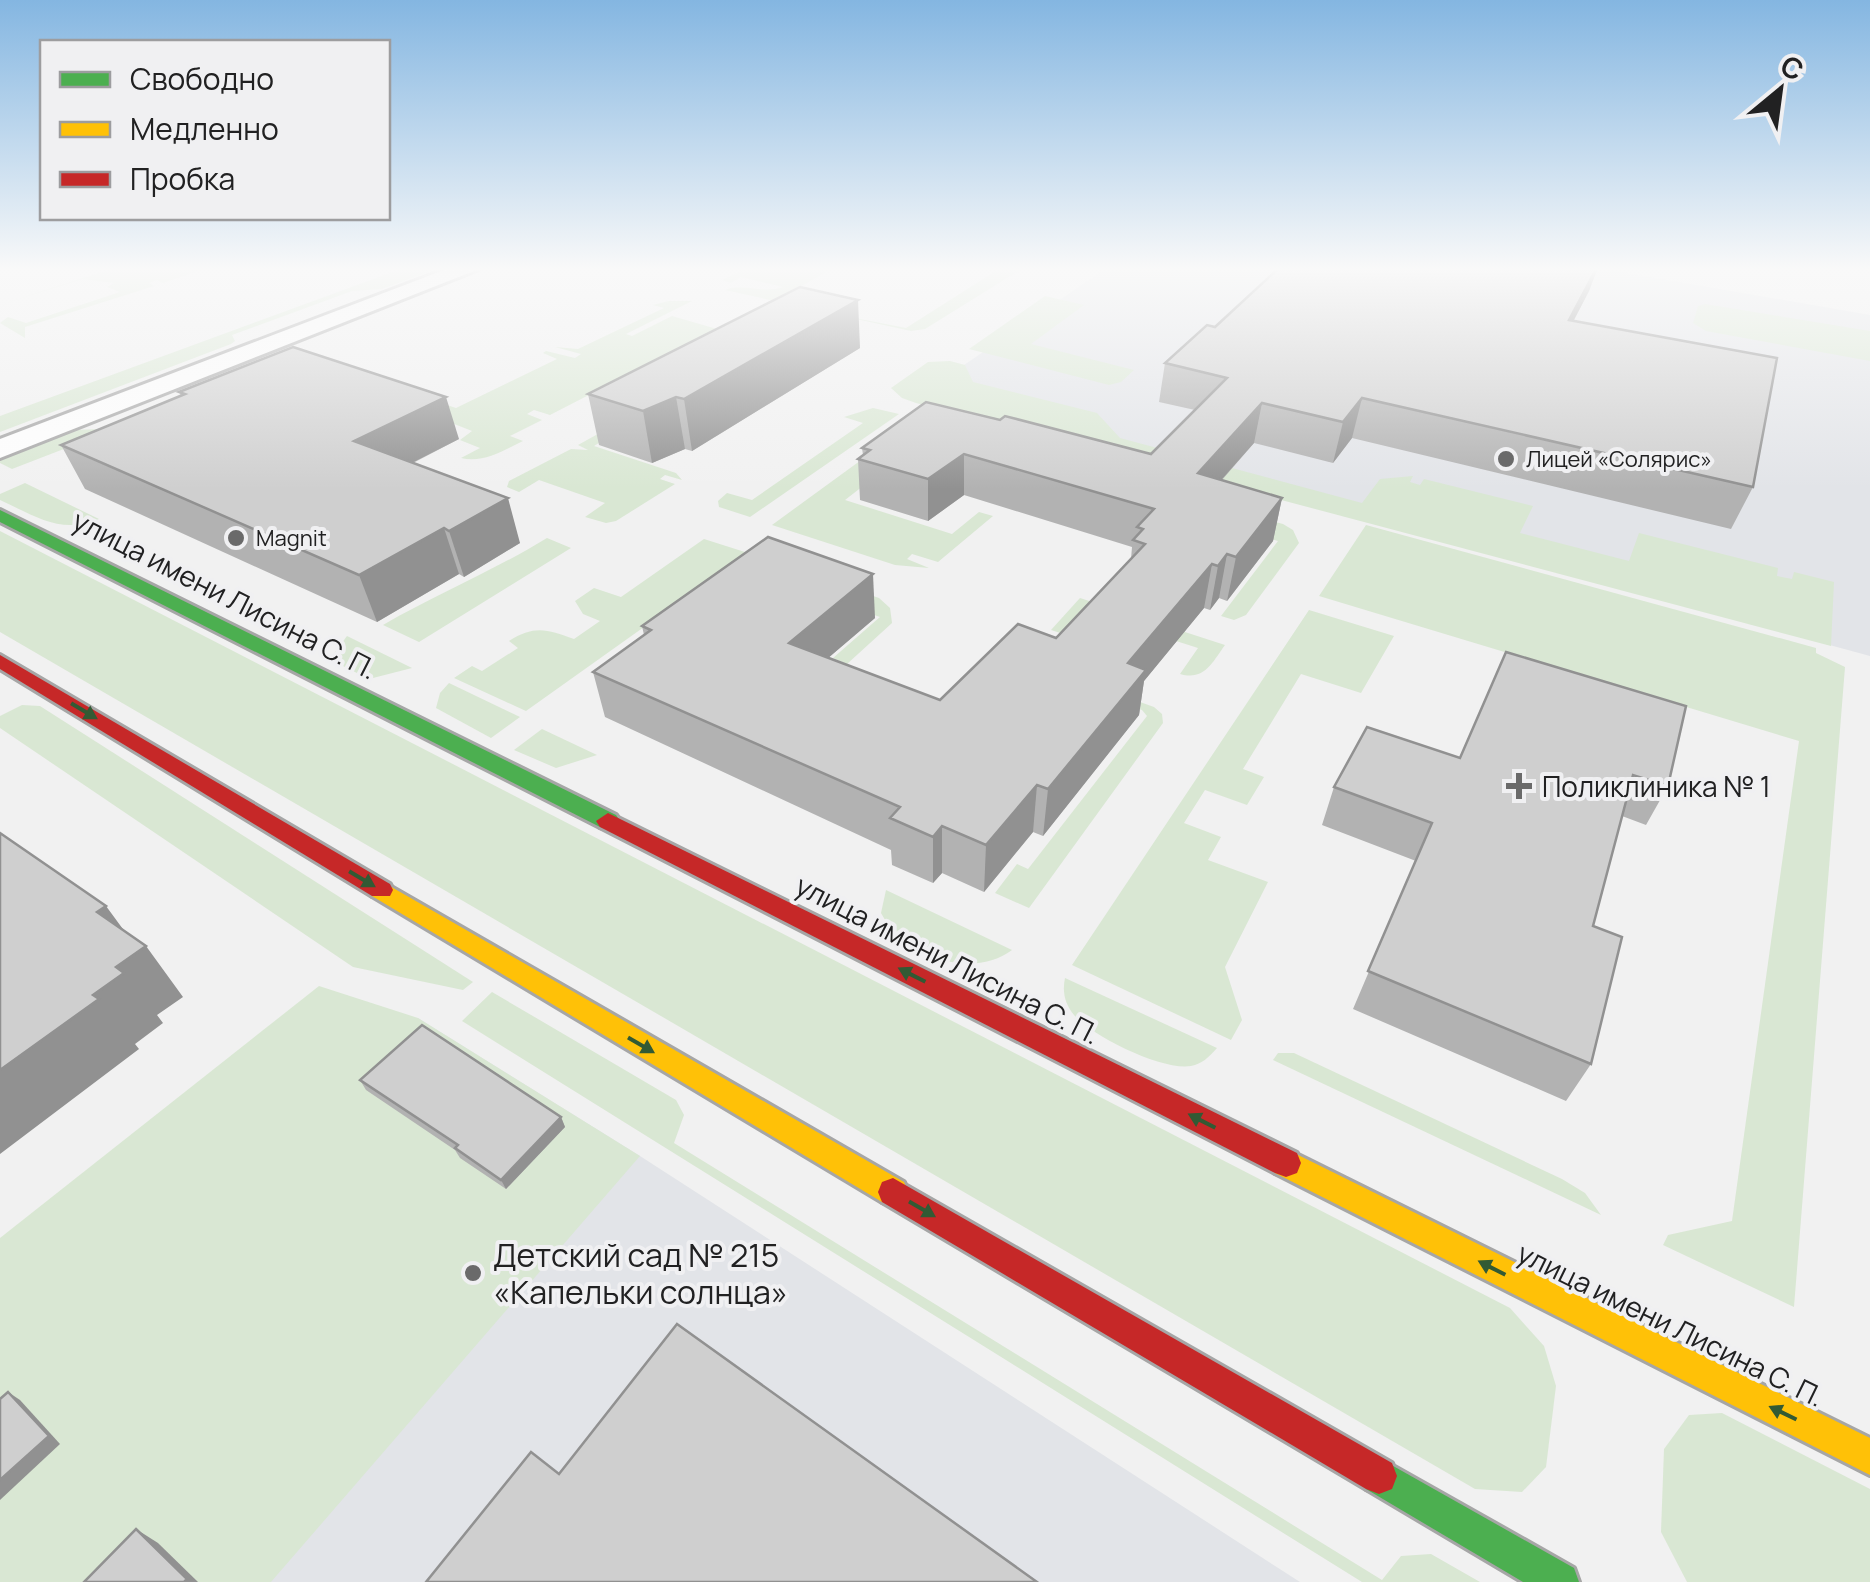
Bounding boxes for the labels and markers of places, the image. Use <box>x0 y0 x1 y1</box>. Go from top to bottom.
place label: Лицей «Солярис» <box>1526 444 1712 474</box>
marker: Лицей «Солярис» <box>1495 448 1517 470</box>
place label: Magnit <box>256 523 327 553</box>
marker: Magnit <box>225 527 247 549</box>
place label: Поликлиника № 1 <box>1542 767 1771 805</box>
marker: Поликлиника № 1 <box>1506 773 1532 799</box>
place label: Детский сад № 215 «Капельки солнца» <box>493 1233 788 1314</box>
marker: Детский сад № 215 «Капельки солнца» <box>462 1262 484 1284</box>

